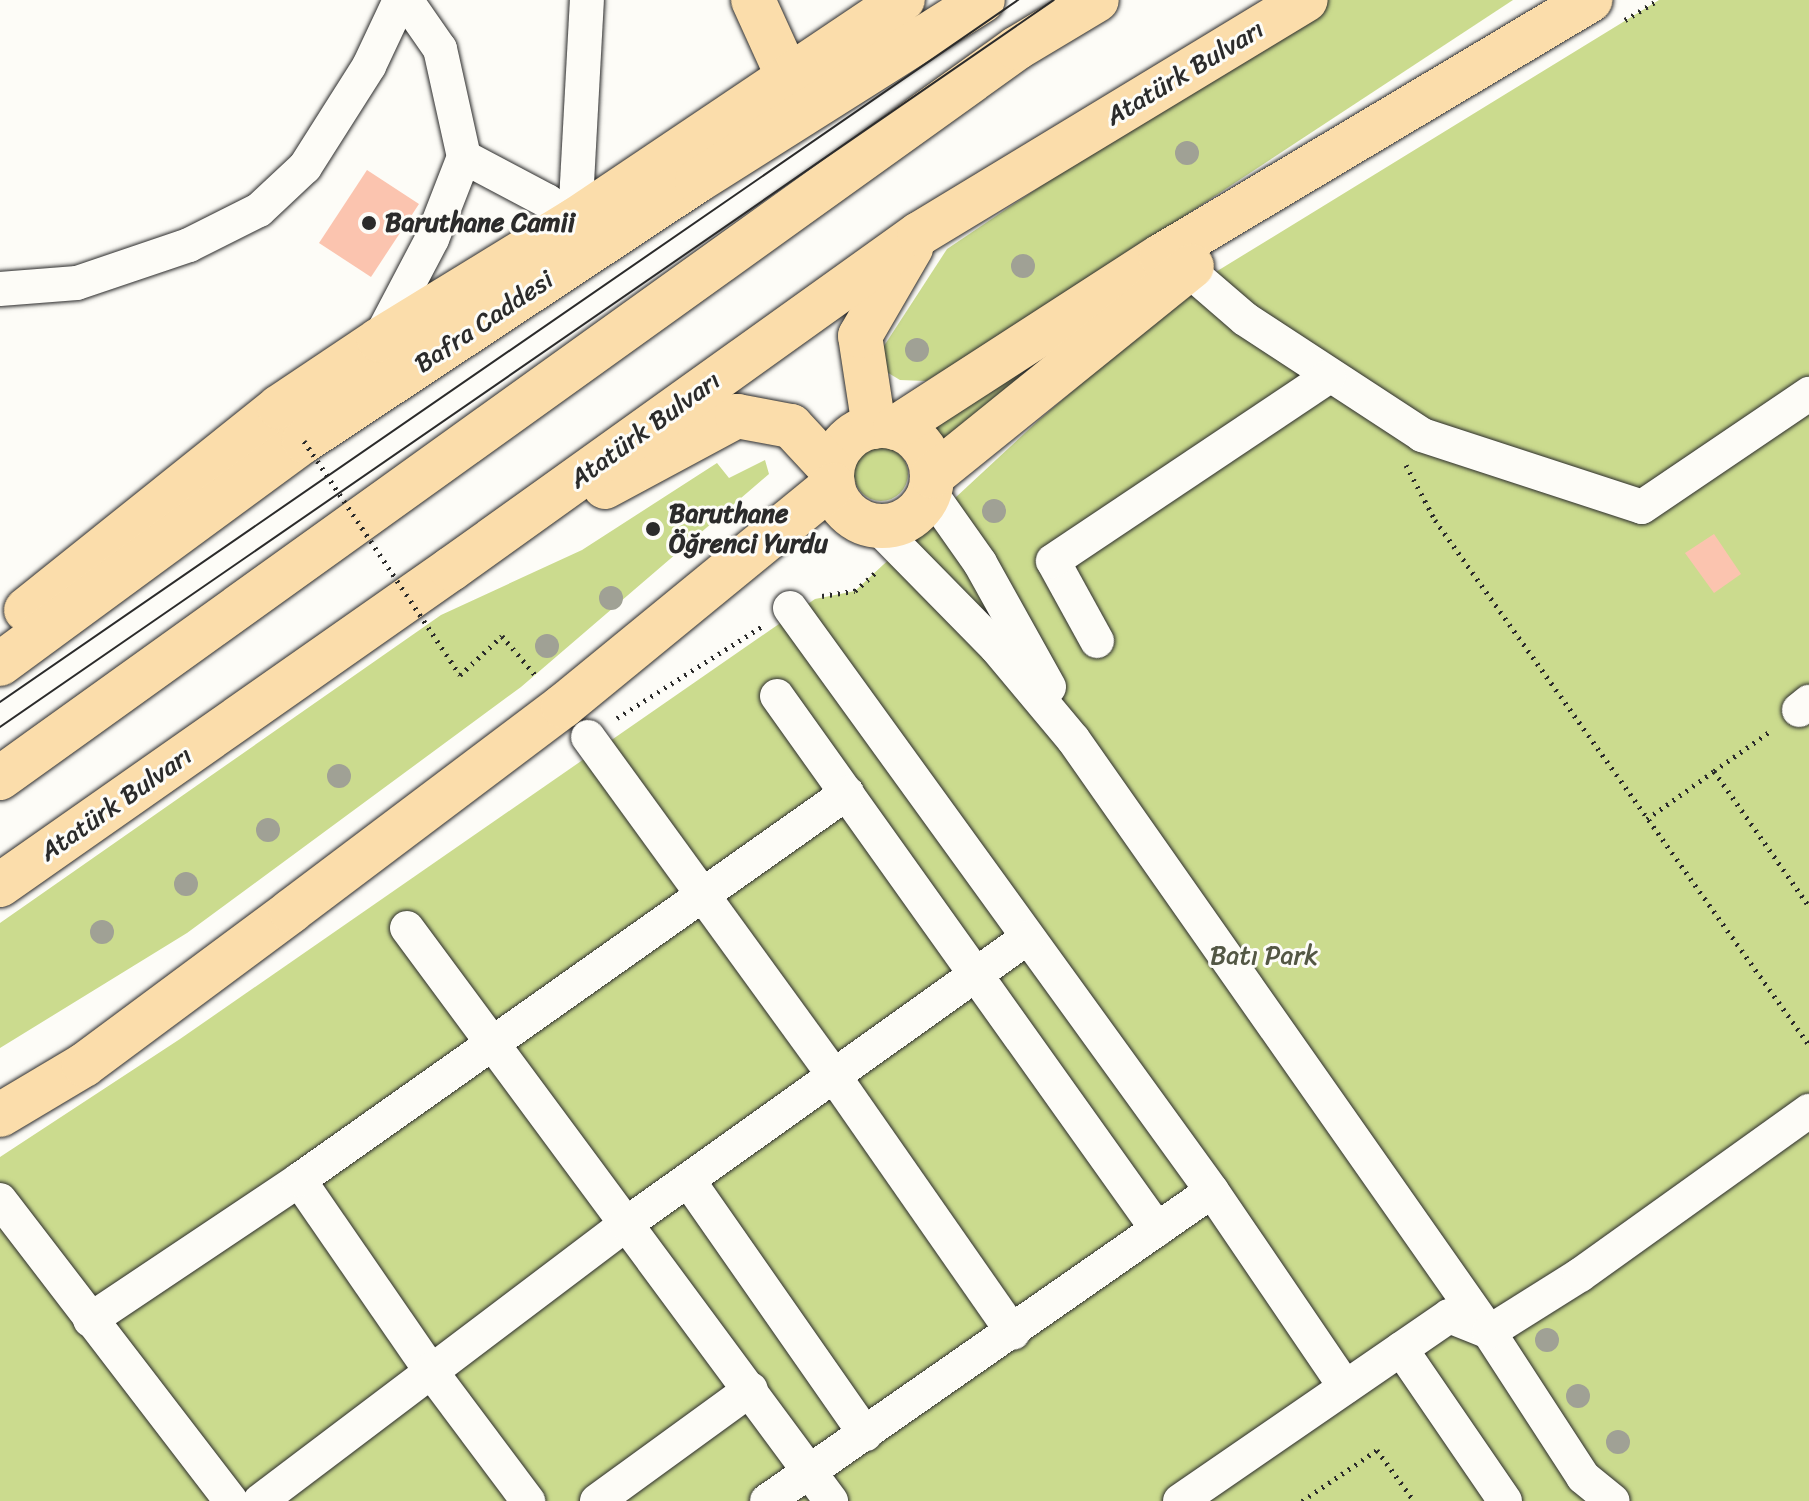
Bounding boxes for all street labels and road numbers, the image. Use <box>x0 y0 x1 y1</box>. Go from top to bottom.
street label: Atatürk Bulvarı <box>1100 14 1270 132</box>
street label: Bafra Caddesi <box>409 265 559 379</box>
street label: Atatürk Bulvarı <box>564 365 726 495</box>
street label: Atatürk Bulvarı <box>34 740 198 868</box>

